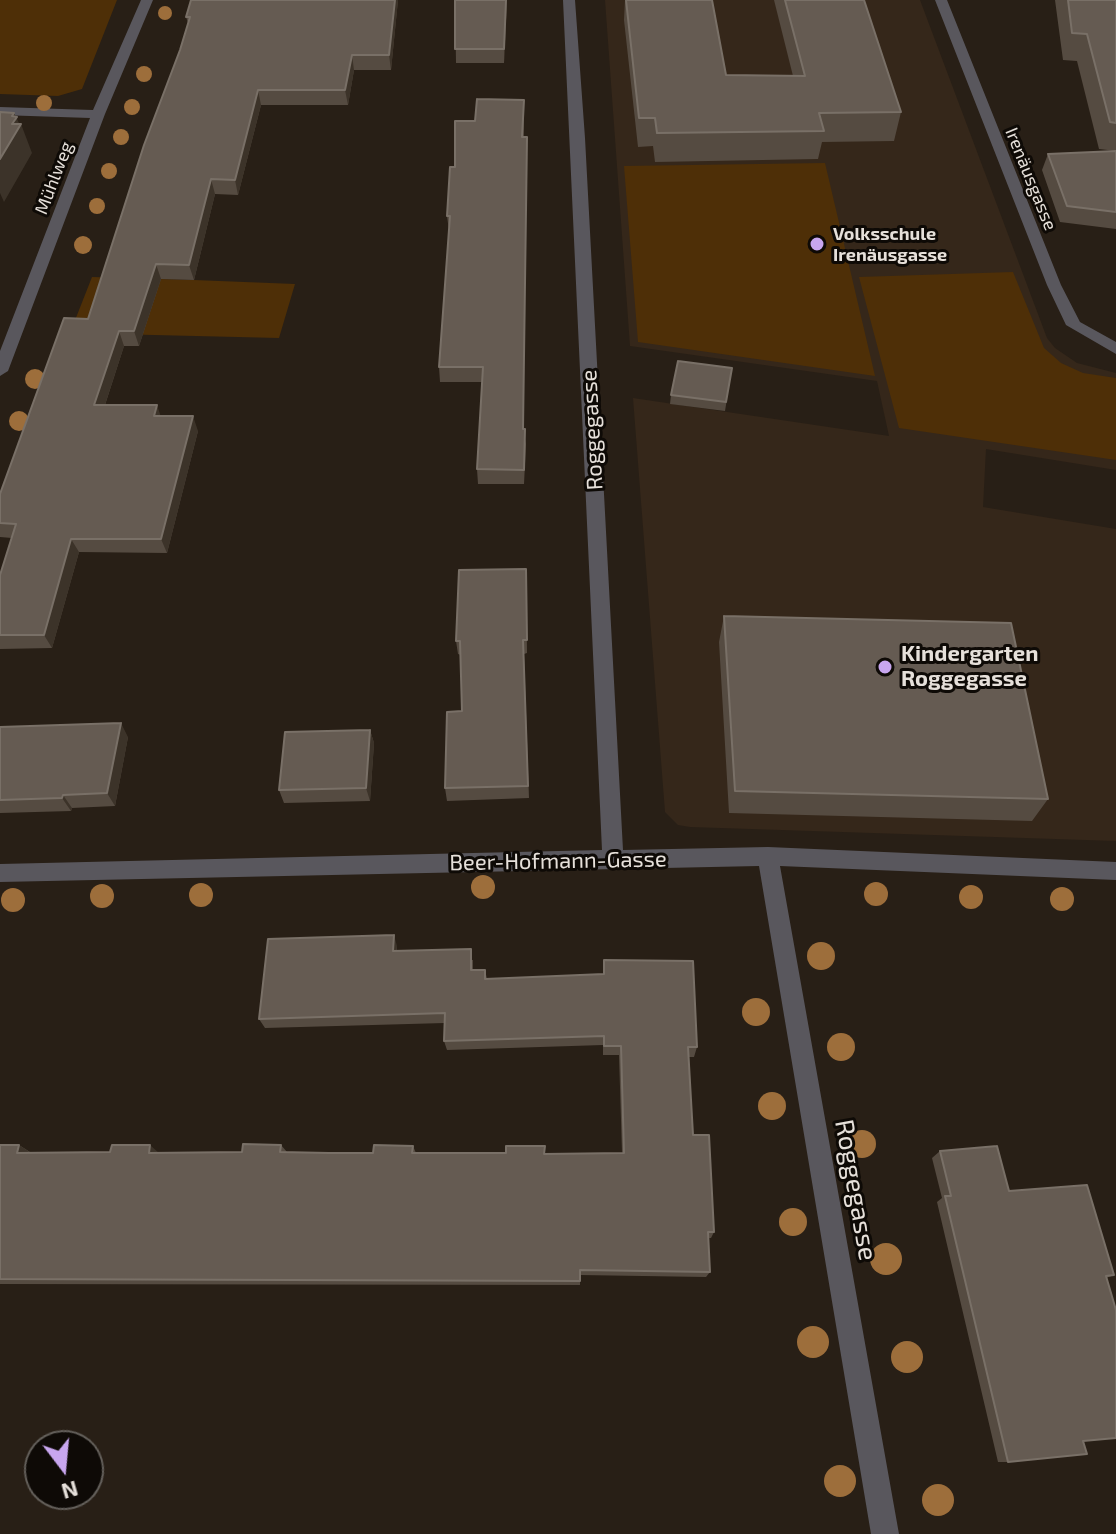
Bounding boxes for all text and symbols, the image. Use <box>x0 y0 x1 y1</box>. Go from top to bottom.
street label: Irenäusgasse <box>1001 124 1061 234</box>
street label: Mühlweg <box>30 139 78 217</box>
place label: Volksschule Irenäusgasse <box>833 223 947 266</box>
marker: Volksschule Irenäusgasse <box>808 235 826 253</box>
street label: Roggegasse <box>576 369 608 491</box>
place label: Kindergarten Roggegasse <box>901 641 1038 692</box>
marker: Kindergarten Roggegasse <box>876 658 894 676</box>
street label: Beer-Hofmann-Gasse <box>449 846 667 876</box>
street label: Roggegasse <box>828 1117 884 1263</box>
north arrow <box>24 1430 104 1510</box>
text: N <box>59 1476 81 1506</box>

